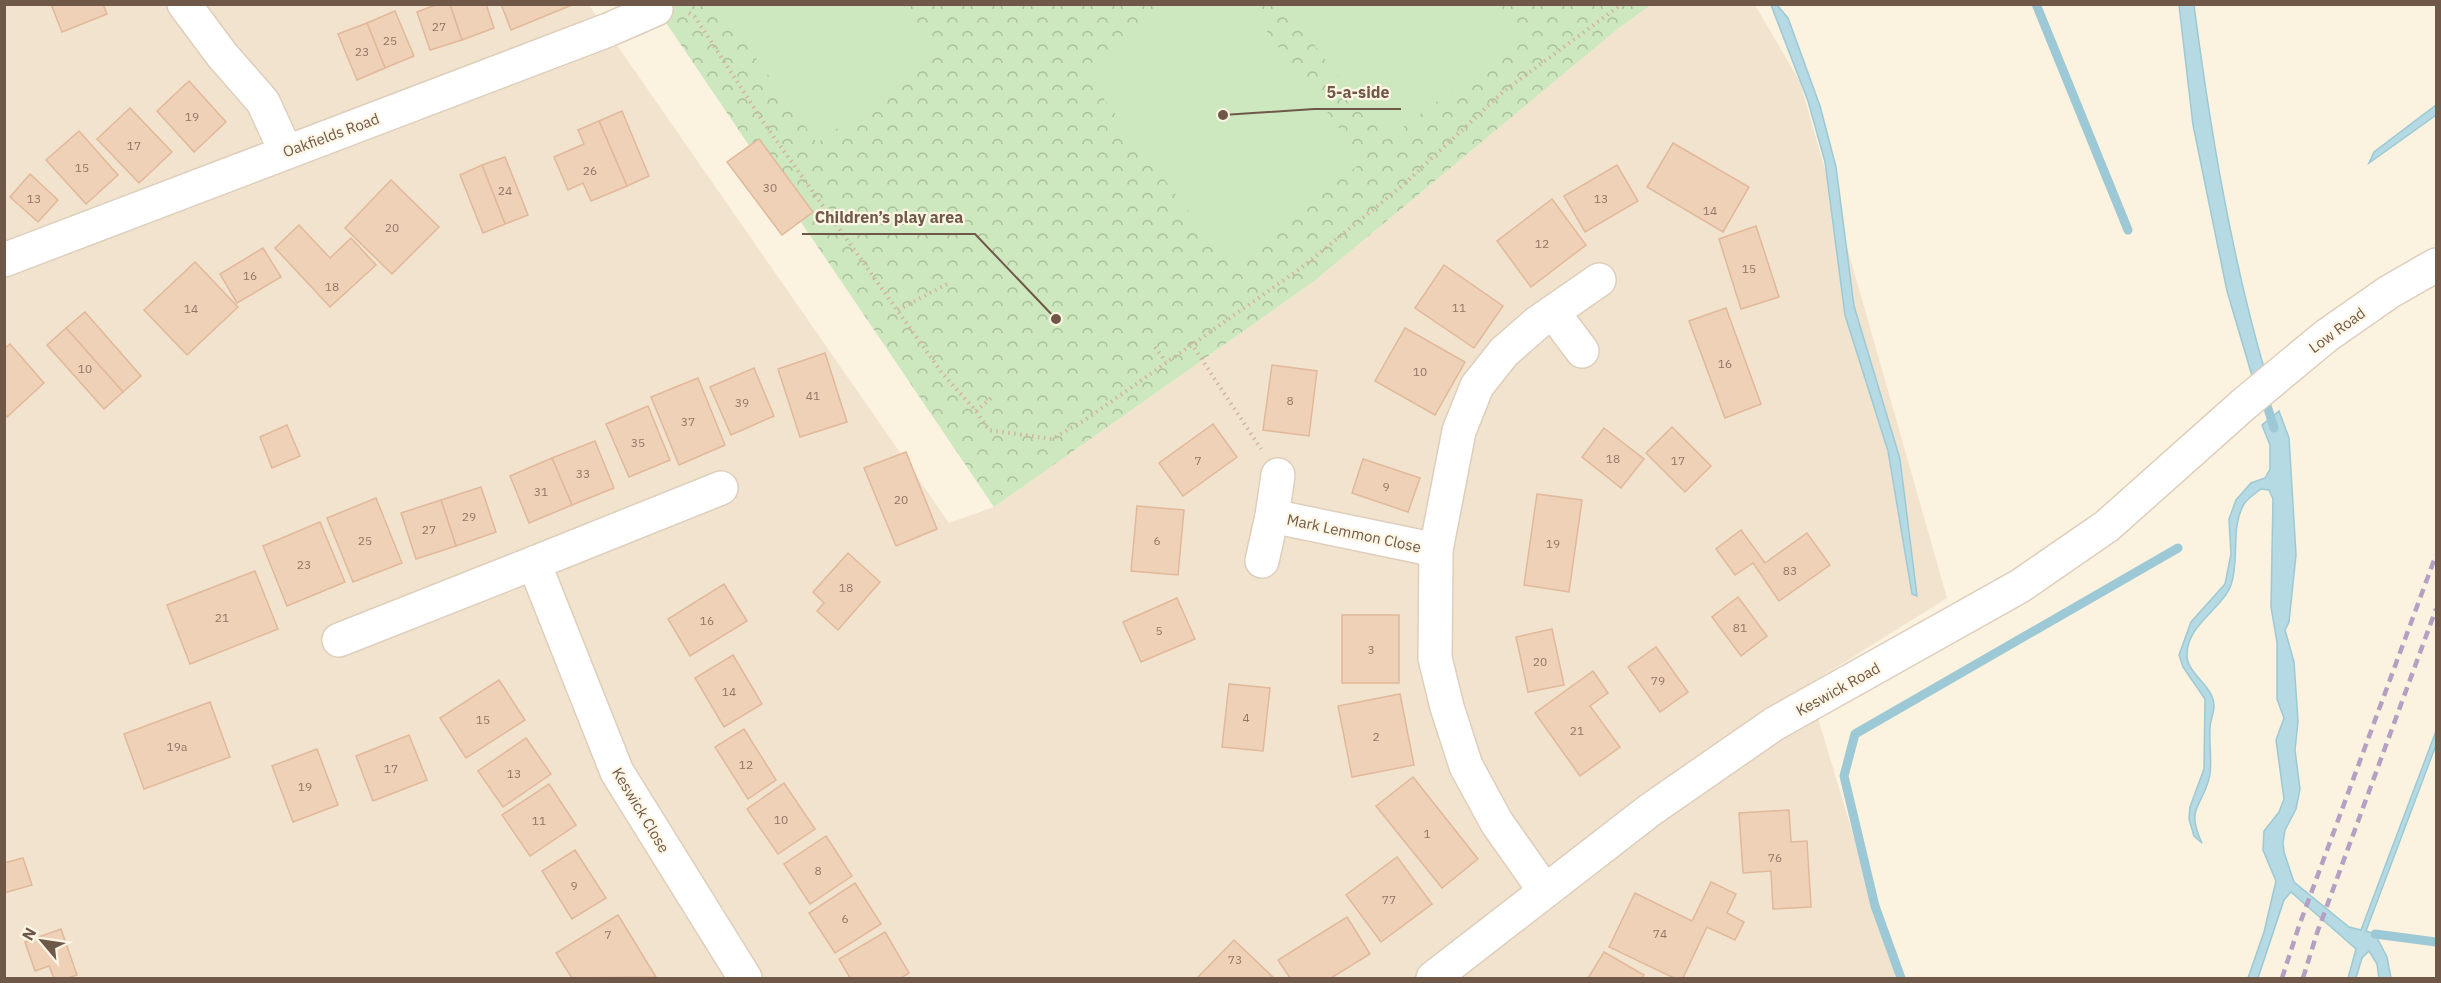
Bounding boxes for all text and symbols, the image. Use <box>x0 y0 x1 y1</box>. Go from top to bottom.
house number: 27 <box>432 19 446 34</box>
house number: 25 <box>383 33 397 48</box>
house number: 23 <box>355 44 369 59</box>
callout: 5-a-side <box>1314 75 1401 109</box>
text: 5-a-side <box>1327 82 1389 102</box>
house number: 19 <box>185 109 199 124</box>
street label: Oakfields Road <box>280 109 382 161</box>
house number: 17 <box>127 138 141 153</box>
house number: 15 <box>75 160 89 175</box>
house number: 26 <box>583 163 597 178</box>
house number: 30 <box>763 180 777 195</box>
house number: 24 <box>498 183 512 198</box>
house number: 13 <box>27 191 41 206</box>
house number: 13 <box>1594 191 1608 206</box>
callout: Children’s play area <box>802 200 975 234</box>
house number: 14 <box>1703 203 1717 218</box>
text: Children’s play area <box>815 207 963 227</box>
house number: 20 <box>385 220 399 235</box>
house number: 12 <box>1535 236 1549 251</box>
house number: 15 <box>1742 261 1756 276</box>
house number: 16 <box>243 268 257 283</box>
house number: 18 <box>325 279 339 294</box>
house number: 11 <box>1452 300 1466 315</box>
house number: 14 <box>184 301 198 316</box>
street label: Low Road <box>2305 303 2369 357</box>
house number: 16 <box>1718 356 1732 371</box>
house number: 10 <box>78 361 92 376</box>
house number: 10 <box>1413 364 1427 379</box>
house number: 41 <box>806 388 820 403</box>
house number: 8 <box>1286 393 1294 408</box>
house number: 39 <box>735 395 749 410</box>
house number: 37 <box>681 414 695 429</box>
house number: 35 <box>631 435 645 450</box>
house number: 18 <box>1606 451 1620 466</box>
house number: 7 <box>1194 453 1202 468</box>
house number: 17 <box>1671 453 1685 468</box>
house number: 33 <box>576 466 590 481</box>
house number: 9 <box>1382 479 1390 494</box>
house number: 31 <box>534 484 548 499</box>
house number: 20 <box>894 492 908 507</box>
house number: 29 <box>462 509 476 524</box>
street label: Mark Lemmon Close <box>1285 509 1423 557</box>
house number: 27 <box>422 522 436 537</box>
house number: 25 <box>358 533 372 548</box>
house number: 6 <box>1153 533 1161 548</box>
house number: 19 <box>1546 536 1560 551</box>
house number: 23 <box>297 557 311 572</box>
house number: 83 <box>1783 563 1797 578</box>
house number: 18 <box>839 580 853 595</box>
house number: 21 <box>215 610 229 625</box>
house number: 16 <box>700 613 714 628</box>
house number: 81 <box>1733 620 1747 635</box>
house number: 5 <box>1155 623 1163 638</box>
house number: 3 <box>1367 642 1375 657</box>
house number: 20 <box>1533 654 1547 669</box>
street label: Keswick Road <box>1793 658 1883 720</box>
house number: 79 <box>1651 673 1665 688</box>
house number: 14 <box>722 684 736 699</box>
house number: 4 <box>1242 710 1250 725</box>
house number: 15 <box>476 712 490 727</box>
house number: 21 <box>1570 723 1584 738</box>
house number: 2 <box>1372 729 1380 744</box>
house number: 19a <box>167 739 188 754</box>
house number: 12 <box>739 757 753 772</box>
house number: 17 <box>384 761 398 776</box>
street label: Keswick Close <box>608 764 674 856</box>
house number: 13 <box>507 766 521 781</box>
house number: 19 <box>298 779 312 794</box>
house number: 10 <box>774 812 788 827</box>
house number: 11 <box>532 813 546 828</box>
house number: 1 <box>1423 826 1431 841</box>
house number: 76 <box>1768 850 1782 865</box>
house number: 8 <box>814 863 822 878</box>
house number: 9 <box>570 878 578 893</box>
house number: 77 <box>1382 892 1396 907</box>
north arrow <box>12 911 72 971</box>
house number: 6 <box>841 911 849 926</box>
text: N <box>17 924 40 944</box>
house number: 74 <box>1653 926 1667 941</box>
house number: 7 <box>604 927 612 942</box>
house number: 73 <box>1228 952 1242 967</box>

